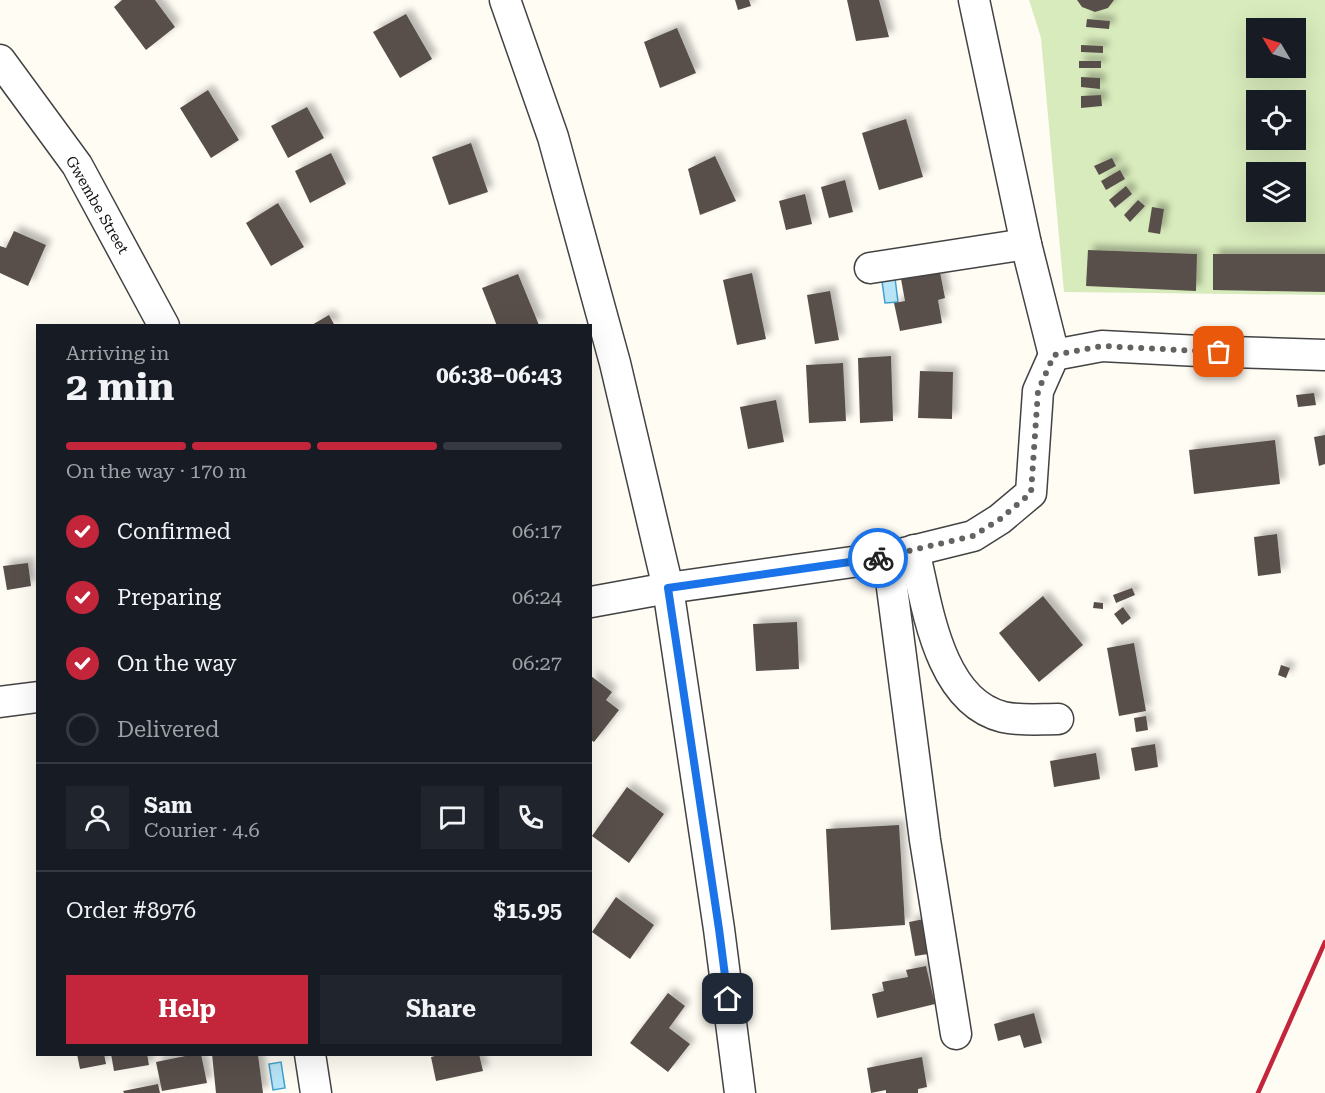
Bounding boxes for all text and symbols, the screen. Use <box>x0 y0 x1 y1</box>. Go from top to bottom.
north arrow <box>1246 18 1306 78</box>
map controls <box>1246 18 1306 222</box>
button: locate <box>1246 90 1306 150</box>
street label: Gwembe Street <box>62 153 133 258</box>
button: layers <box>1246 162 1306 222</box>
pin <box>1193 326 1244 377</box>
icon: bag <box>1202 335 1235 368</box>
text: Arriving in <box>66 341 169 365</box>
text: 06:38–06:43 <box>436 363 562 388</box>
text: 2 min <box>66 364 174 410</box>
text: On the way · 170 m <box>66 459 247 483</box>
icon: check <box>66 515 99 548</box>
text: Confirmed <box>117 519 231 544</box>
text: 06:17 <box>512 519 562 543</box>
courier <box>848 528 908 588</box>
icon: bike <box>862 542 895 575</box>
icon: check <box>66 581 99 614</box>
text: Preparing <box>117 585 221 610</box>
text: 06:24 <box>512 585 562 609</box>
icon: check <box>66 647 99 680</box>
text: On the way <box>117 651 237 676</box>
text: 06:27 <box>512 651 562 675</box>
text: Delivered <box>117 717 219 742</box>
button: person <box>66 786 129 849</box>
button: chat <box>421 786 484 849</box>
button: phone <box>499 786 562 849</box>
text: Sam <box>144 793 192 818</box>
text: Courier · 4.6 <box>144 818 260 842</box>
text: Order #8976 <box>66 898 196 923</box>
text: $15.95 <box>493 898 562 923</box>
pin <box>702 973 753 1024</box>
button: Help <box>66 975 308 1044</box>
button: Share <box>320 975 562 1044</box>
icon: home <box>711 982 744 1015</box>

